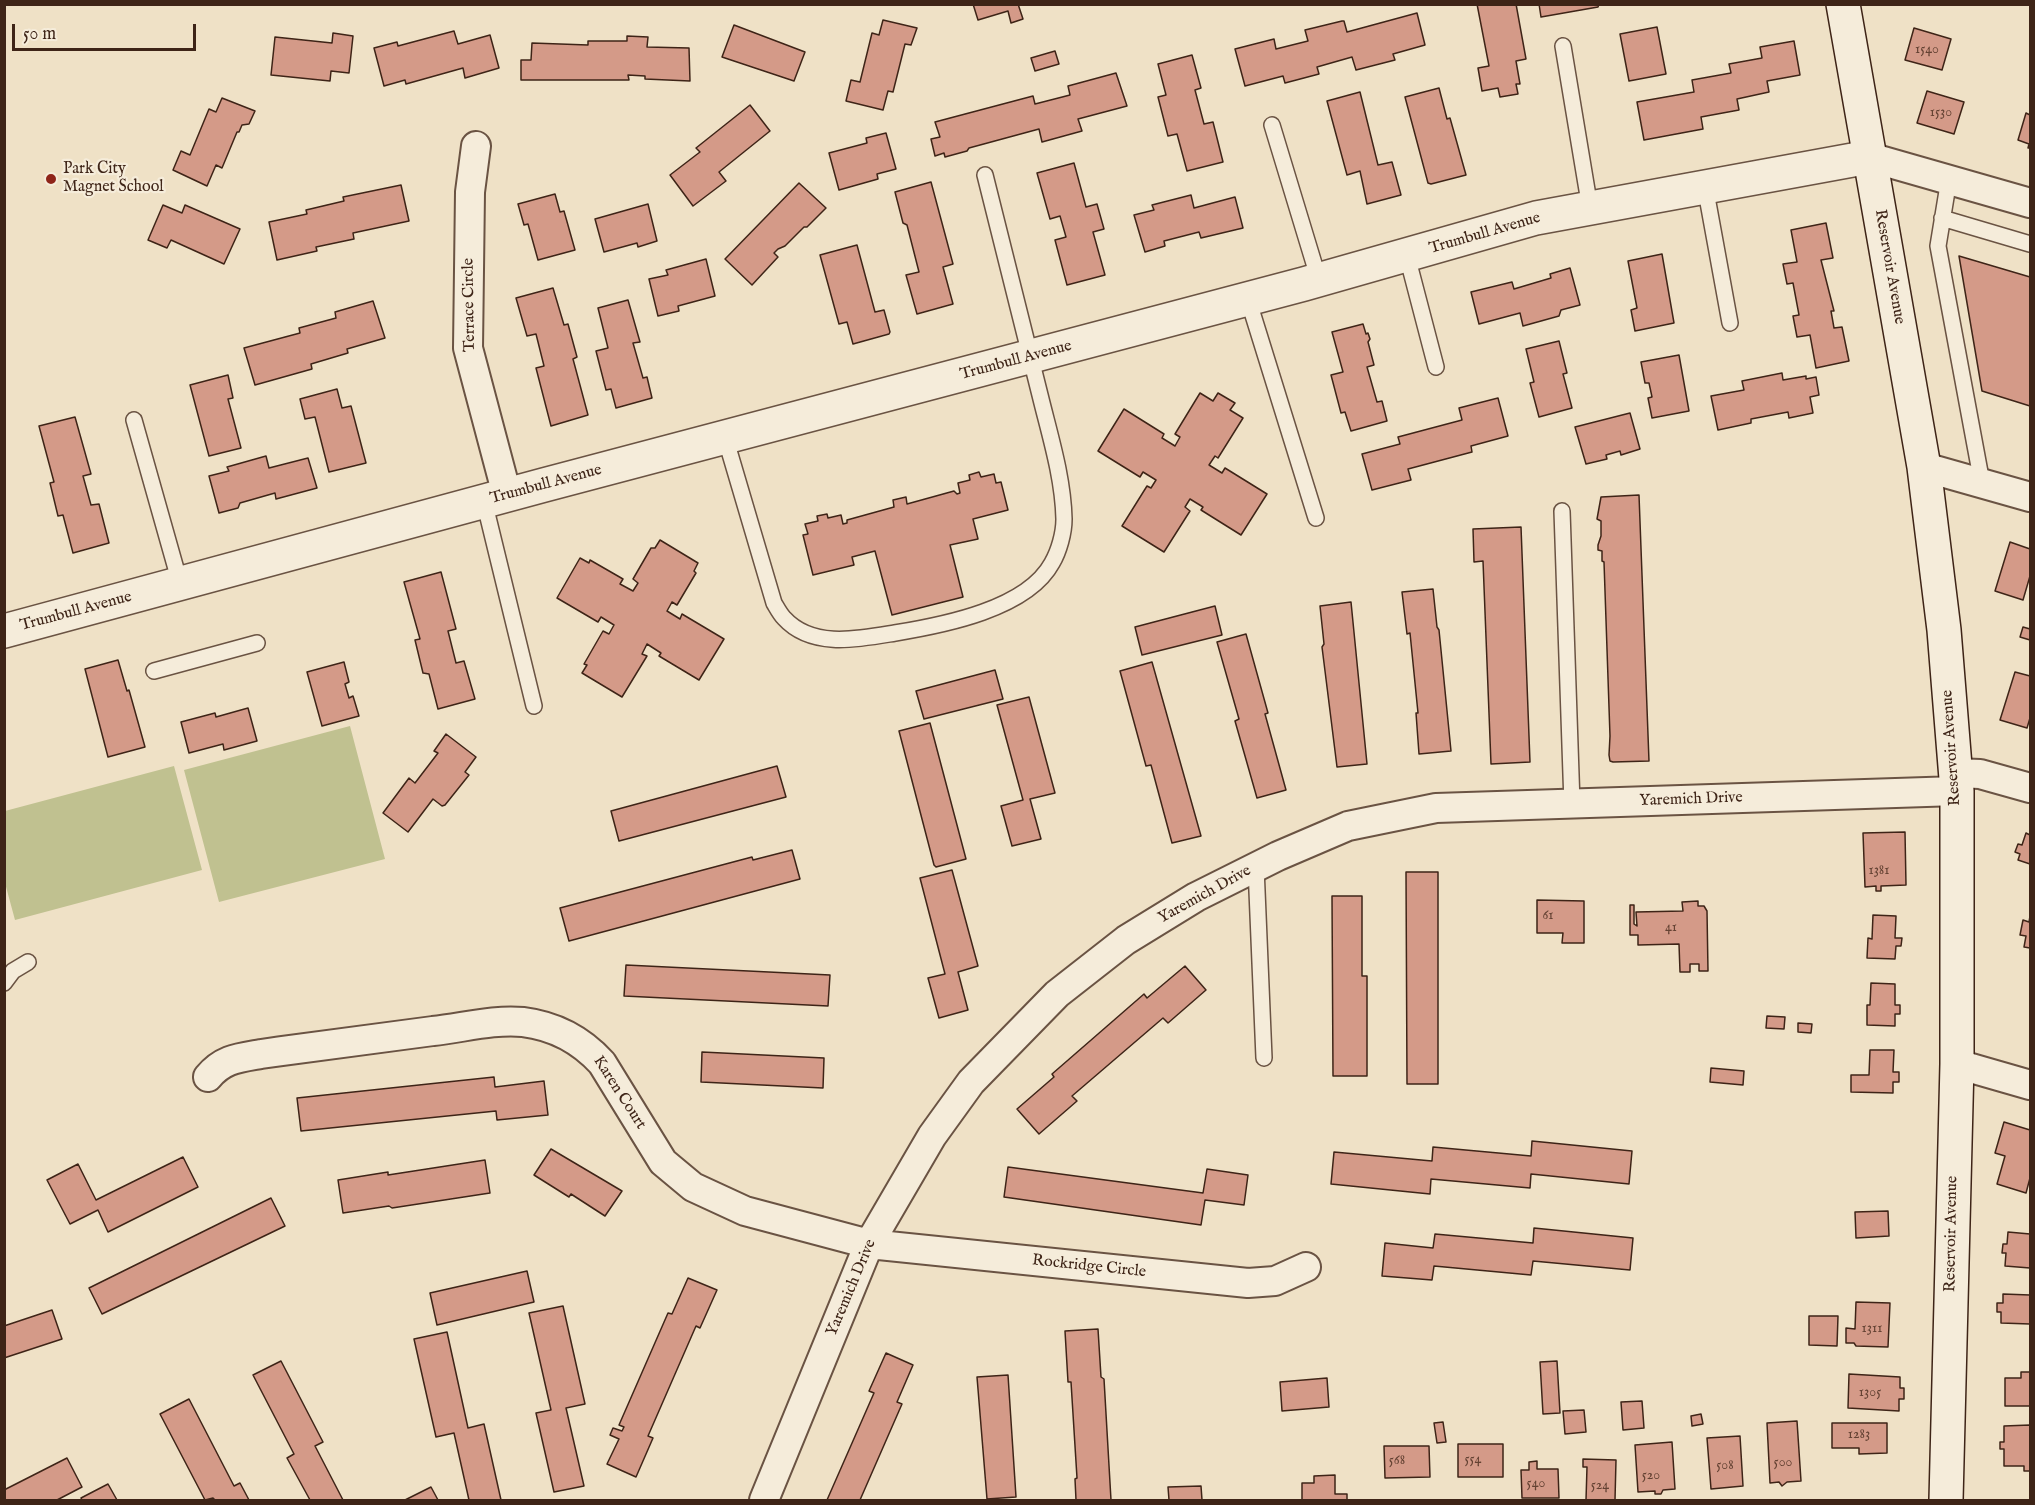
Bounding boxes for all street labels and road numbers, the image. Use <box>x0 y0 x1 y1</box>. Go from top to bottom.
street label: Reservoir Avenue <box>1869 208 1909 326</box>
street label: Trumbull Avenue <box>1427 209 1543 259</box>
street label: Terrace Circle <box>460 258 480 352</box>
street label: Trumbull Avenue <box>958 337 1074 385</box>
street label: Trumbull Avenue <box>488 461 604 509</box>
street label: Trumbull Avenue <box>18 588 134 636</box>
street label: Reservoir Avenue <box>1938 689 1966 807</box>
street label: Yaremich Drive <box>1639 789 1743 811</box>
street label: Yaremich Drive <box>1155 862 1255 928</box>
street label: Karen Court <box>588 1053 650 1133</box>
street label: Reservoir Avenue <box>1941 1176 1963 1292</box>
street label: Yaremich Drive <box>823 1237 881 1339</box>
street label: Rockridge Circle <box>1031 1251 1147 1283</box>

